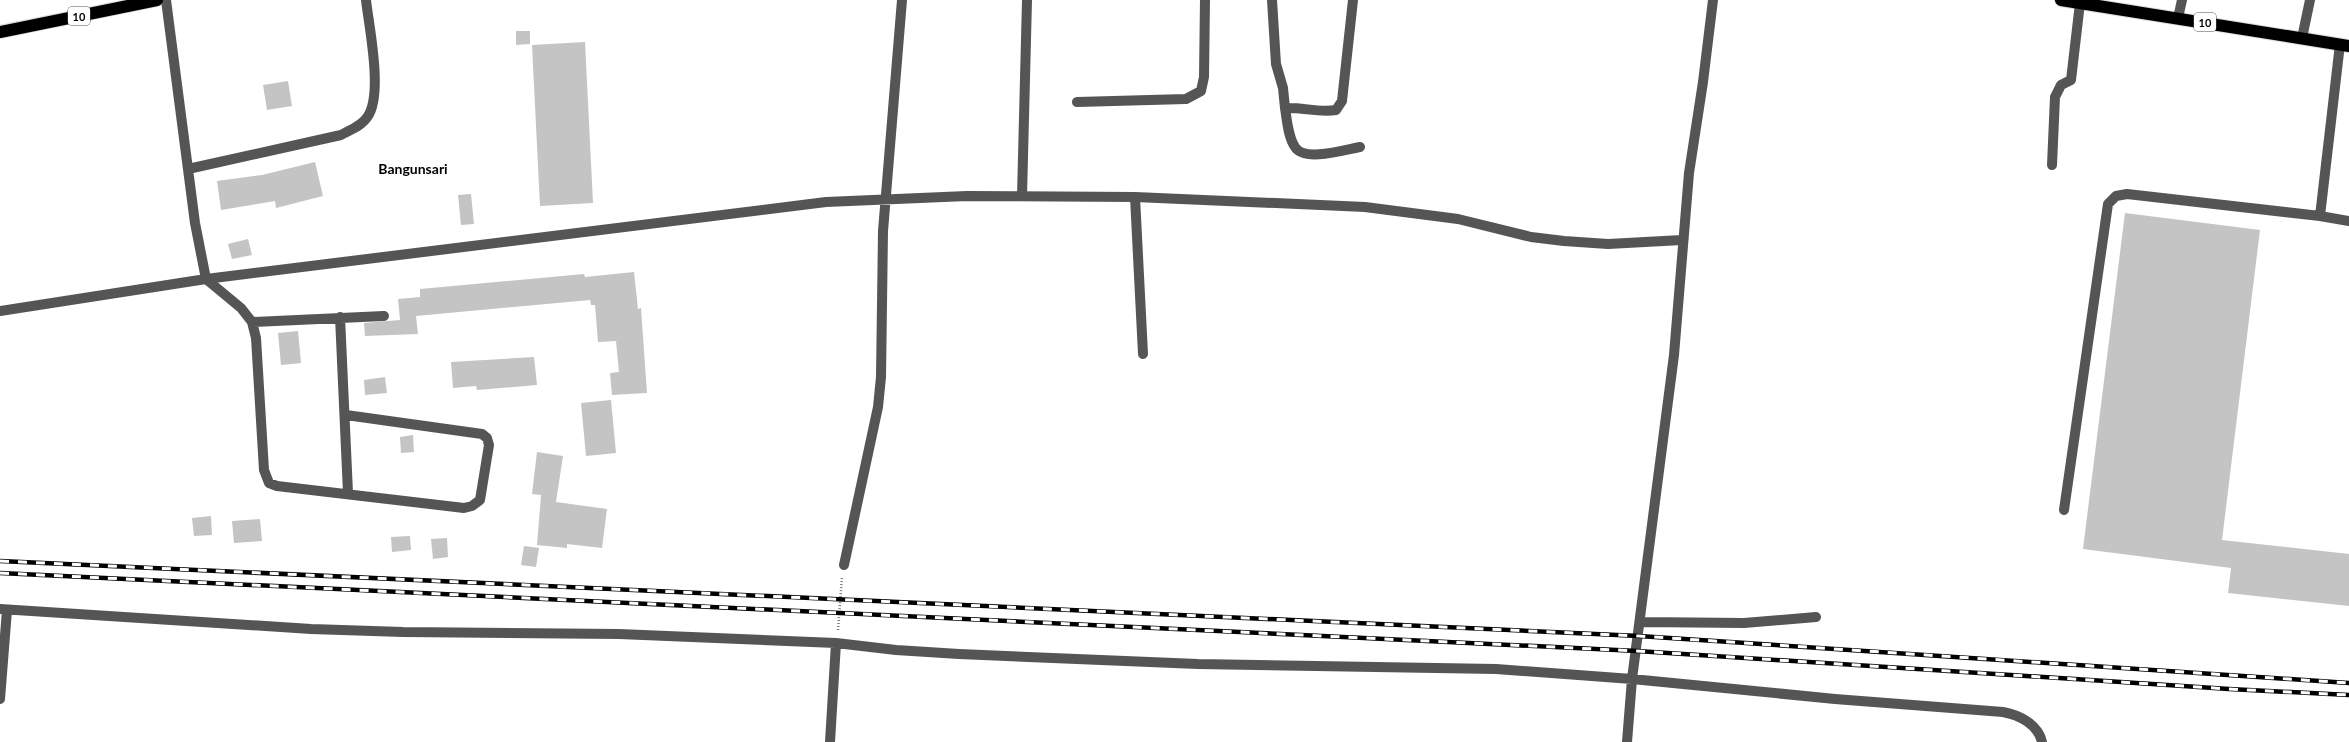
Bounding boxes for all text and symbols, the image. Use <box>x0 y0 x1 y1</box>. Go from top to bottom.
road number: 10 <box>68 7 90 25</box>
road number: 10 <box>2194 13 2216 31</box>
district label: Bangunsari <box>378 160 448 177</box>

